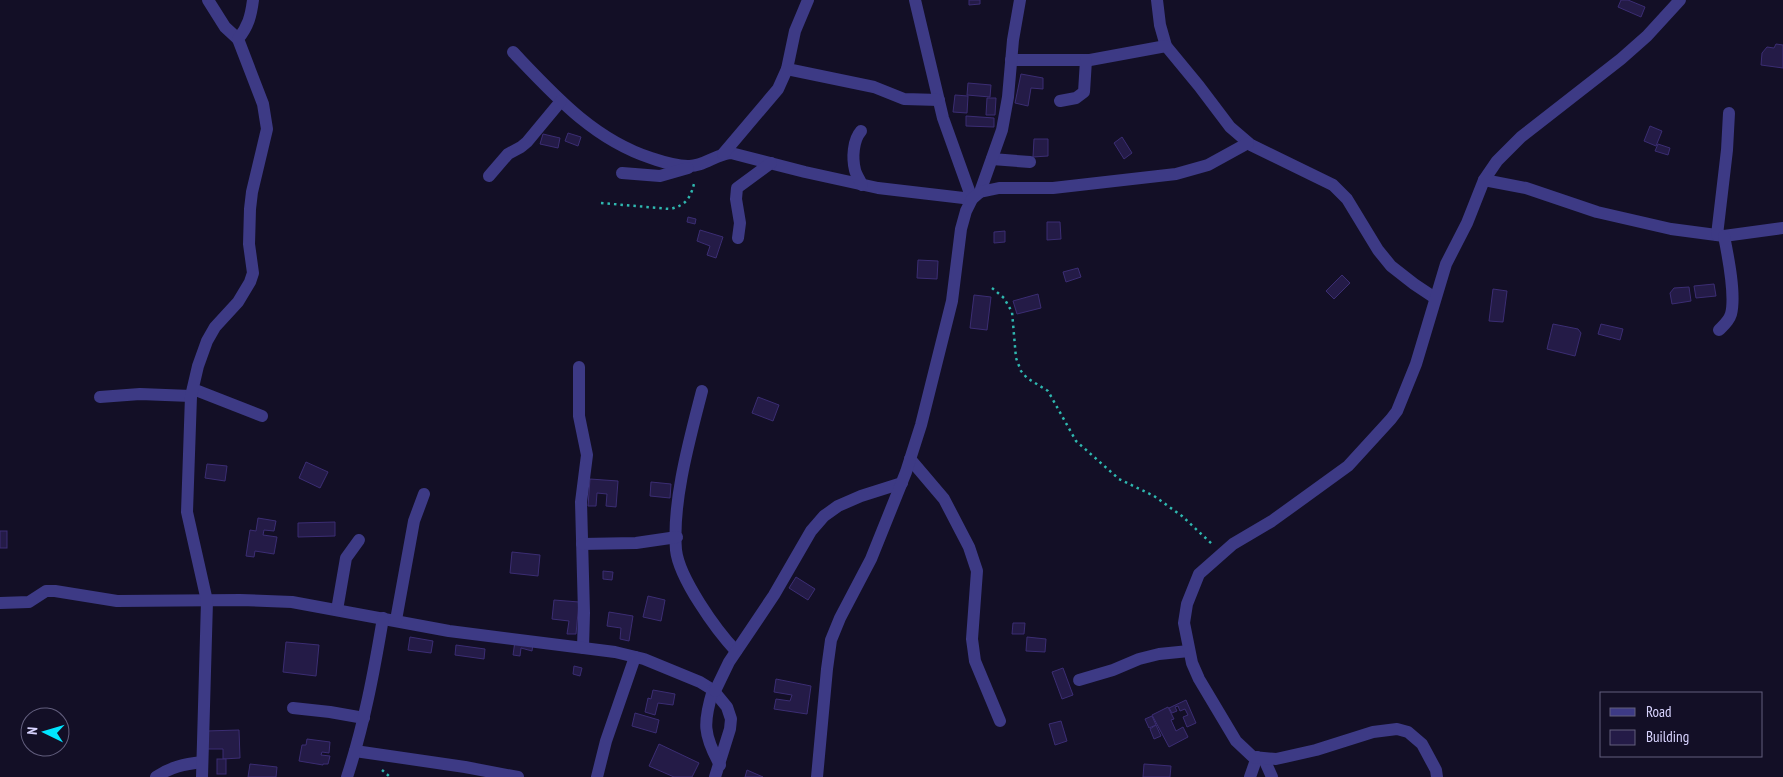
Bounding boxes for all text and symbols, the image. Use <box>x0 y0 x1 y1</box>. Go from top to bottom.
legend <box>1600 692 1763 757</box>
text: Road <box>1646 702 1672 721</box>
north arrow <box>20 707 70 757</box>
text: N <box>23 726 41 735</box>
text: Building <box>1646 727 1689 746</box>

